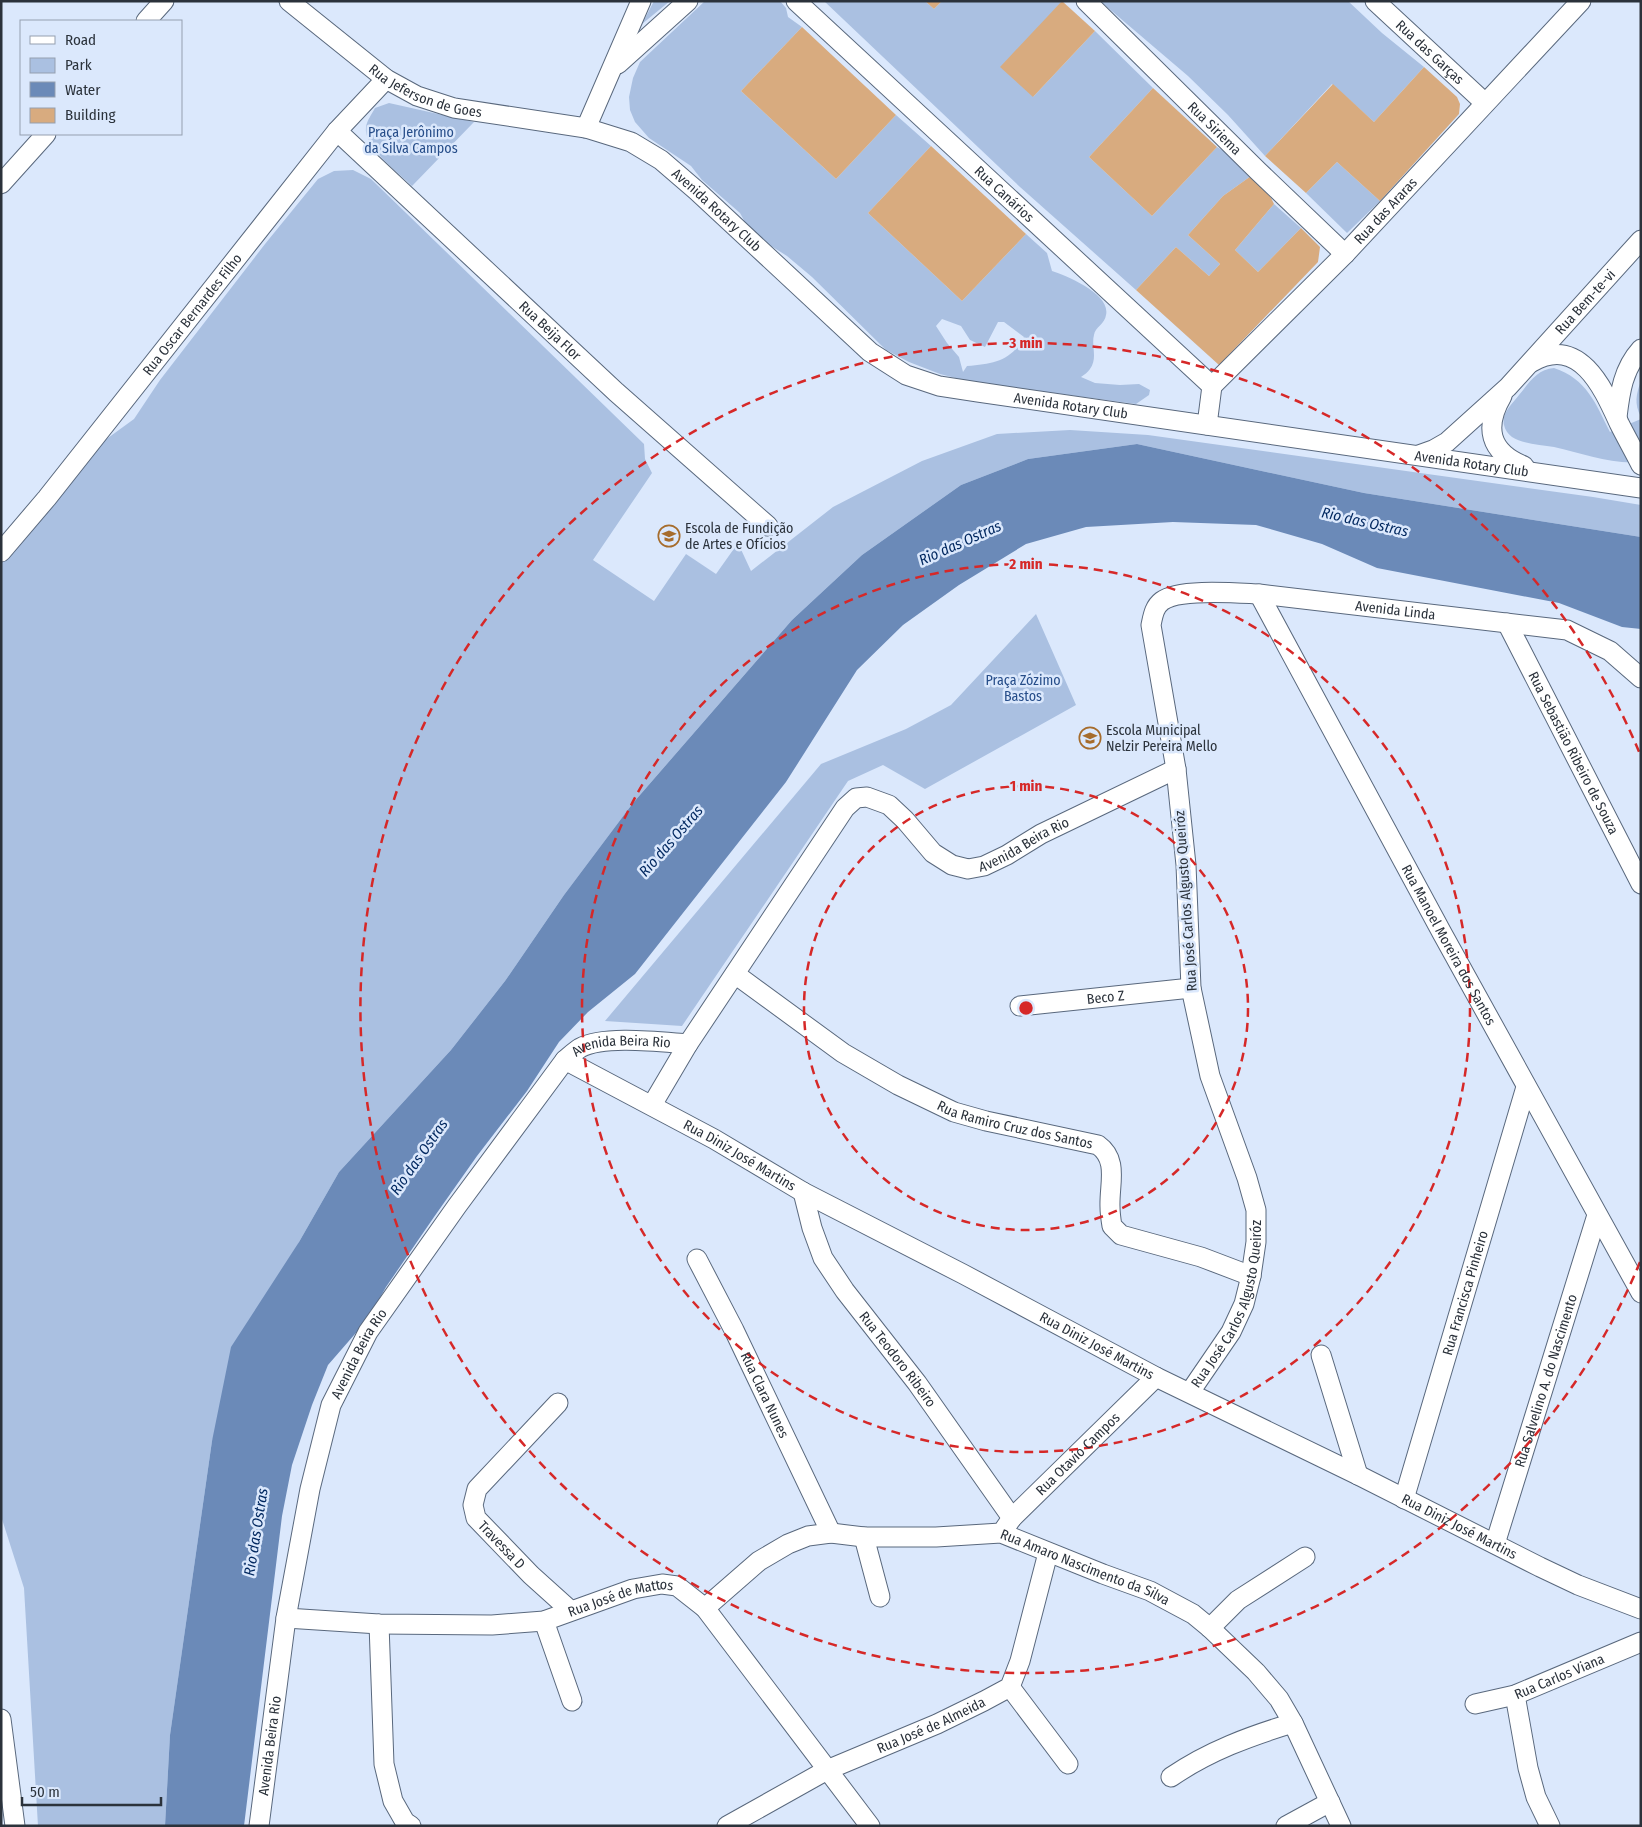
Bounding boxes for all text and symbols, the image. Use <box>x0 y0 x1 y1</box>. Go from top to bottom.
street label: Rua das Garças <box>1392 16 1468 88</box>
legend <box>20 20 182 135</box>
text: Road <box>65 31 96 49</box>
text: Park <box>65 56 92 74</box>
street label: Rua Jeferson de Goes <box>366 60 483 121</box>
text: Water <box>65 81 101 99</box>
street label: Rua Siriema <box>1184 98 1245 158</box>
text: Building <box>65 106 116 124</box>
park label: Praça Jerônimo da Silva Campos <box>364 124 458 157</box>
street label: Rua Canários <box>971 162 1038 226</box>
street label: Avenida Rotary Club <box>668 165 765 255</box>
street label: Rua das Araras <box>1350 174 1421 247</box>
street label: Rua Oscar Bernardes Filho <box>139 250 245 379</box>
street label: Rua Bem-te-vi <box>1551 266 1619 338</box>
street label: Rua Beija Flor <box>516 297 585 364</box>
text: 3 min <box>1008 334 1043 352</box>
street label: Avenida Rotary Club <box>1013 389 1129 422</box>
street label: Avenida Rotary Club <box>1414 447 1530 480</box>
water label: Rio das Ostras <box>1320 503 1411 541</box>
water label: Rio das Ostras <box>916 517 1005 569</box>
place label: Escola de Fundição de Artes e Ofícios <box>685 520 793 553</box>
school or university icon: Escola de Fundição de Artes e Ofícios <box>657 524 681 548</box>
text: 2 min <box>1008 555 1043 573</box>
street label: Avenida Linda <box>1354 597 1436 623</box>
street label: Rua Sebastião Ribeiro de Souza <box>1525 669 1623 837</box>
park label: Praça Zózimo Bastos <box>985 672 1061 705</box>
place label: Escola Municipal Nelzir Pereira Mello <box>1106 722 1217 755</box>
school or university icon: Escola Municipal Nelzir Pereira Mello <box>1078 726 1102 750</box>
text: 1 min <box>1010 777 1042 795</box>
water label: Rio das Ostras <box>635 801 707 880</box>
street label: Rua José Carlos Algusto Queiróz <box>1171 810 1201 992</box>
street label: Avenida Beira Rio <box>977 813 1072 875</box>
street label: Rua Manoel Moreira dos Santos <box>1398 862 1500 1028</box>
street label: Beco Z <box>1086 987 1126 1007</box>
centre of rings <box>1017 999 1035 1017</box>
street label: Avenida Beira Rio <box>568 1032 671 1060</box>
street label: Rua Ramiro Cruz dos Santos <box>934 1097 1095 1152</box>
water label: Rio das Ostras <box>386 1115 452 1198</box>
street label: Rua Diniz José Martins <box>681 1116 799 1194</box>
street label: Rua José Carlos Algusto Queiróz <box>1187 1220 1265 1391</box>
street label: Rua Francisca Pinheiro <box>1439 1229 1492 1357</box>
street label: Rua Salvelino A. do Nascimento <box>1511 1292 1580 1469</box>
street label: Avenida Beira Rio <box>327 1305 390 1401</box>
street label: Rua Teodoro Ribeiro <box>856 1308 940 1410</box>
street label: Rua Diniz José Martins <box>1037 1308 1157 1383</box>
street label: Rua Clara Nunes <box>737 1349 793 1441</box>
street label: Rua Otavio Campos <box>1032 1409 1123 1499</box>
water label: Rio das Ostras <box>240 1486 272 1577</box>
street label: Rua Diniz José Martins <box>1399 1490 1520 1563</box>
street label: Travessa D <box>475 1517 529 1572</box>
street label: Rua Amaro Nascimento da Silva <box>998 1525 1173 1609</box>
street label: Rua José de Mattos <box>566 1575 674 1620</box>
street label: Rua Carlos Viana <box>1512 1650 1607 1703</box>
street label: Rua José de Almeida <box>874 1693 988 1757</box>
street label: Avenida Beira Rio <box>255 1695 284 1797</box>
scale bar <box>22 1774 161 1806</box>
text: 50 m <box>30 1783 60 1801</box>

